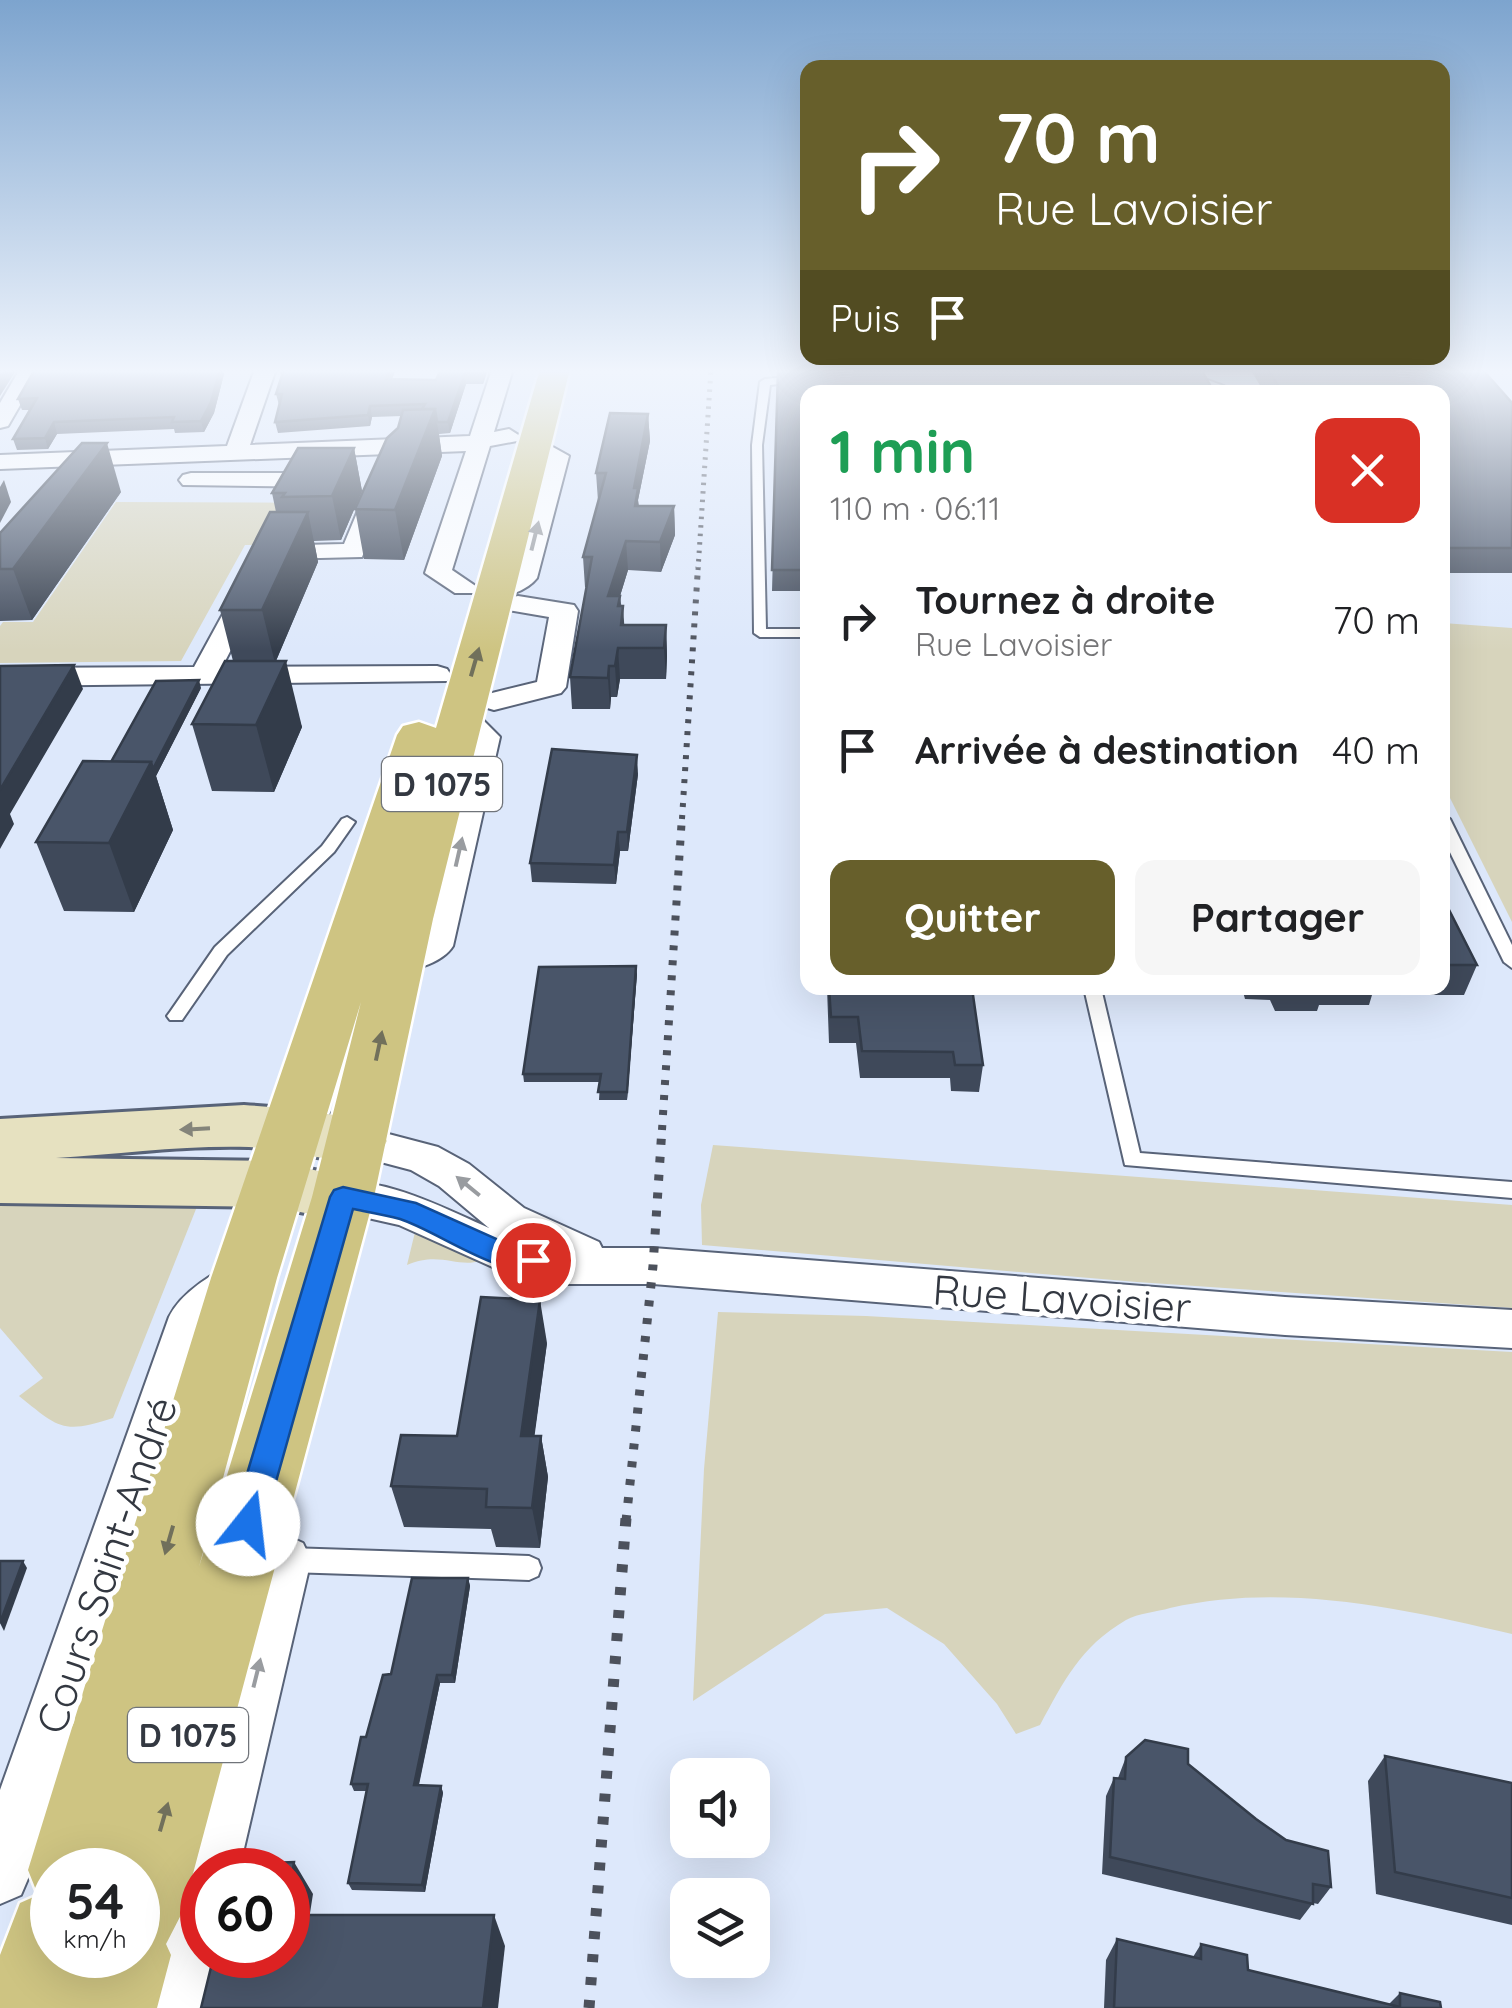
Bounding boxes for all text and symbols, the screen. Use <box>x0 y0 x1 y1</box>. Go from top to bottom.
text: 70 m <box>995 93 1161 181</box>
icon: right <box>830 100 960 230</box>
text: Rue Lavoisier <box>995 180 1273 236</box>
icon: arrive <box>920 290 975 345</box>
text: Puis <box>830 294 900 342</box>
text: 1 min <box>830 413 975 488</box>
button: close <box>1315 418 1420 523</box>
text: 110 m · 06:11 <box>830 488 1000 528</box>
one-way arrow <box>527 520 543 551</box>
text: Tournez à droite <box>915 576 1215 624</box>
icon: right <box>830 593 885 648</box>
text: 70 m <box>1333 596 1420 644</box>
text: Rue Lavoisier <box>915 624 1112 664</box>
one-way arrow <box>468 647 483 677</box>
icon: arrive <box>830 723 885 778</box>
text: Arrivée à destination <box>915 726 1299 774</box>
text: 40 m <box>1332 726 1420 774</box>
road number: D 1075 <box>382 757 502 811</box>
one-way arrow <box>452 836 467 867</box>
button: Quitter <box>830 860 1115 975</box>
button: Partager <box>1135 860 1420 975</box>
one-way arrow <box>372 1030 388 1061</box>
one-way arrow <box>179 1121 211 1137</box>
one-way arrow <box>455 1176 480 1197</box>
pin <box>491 1218 576 1303</box>
icon: arrive <box>506 1233 561 1288</box>
street label: Rue Lavoisier <box>931 1263 1193 1333</box>
street label: Cours Saint-André <box>24 1390 188 1740</box>
position arrow <box>196 1472 300 1576</box>
one-way arrow <box>160 1525 176 1556</box>
one-way arrow <box>250 1657 265 1688</box>
road number: D 1075 <box>128 1708 248 1762</box>
map controls <box>670 1758 770 1978</box>
button: sound <box>670 1758 770 1858</box>
one-way arrow <box>157 1801 172 1832</box>
speed limit sign: 60 <box>180 1848 310 1978</box>
text: 54 <box>66 1869 124 1932</box>
button: layers <box>670 1878 770 1978</box>
text: km/h <box>63 1923 127 1954</box>

